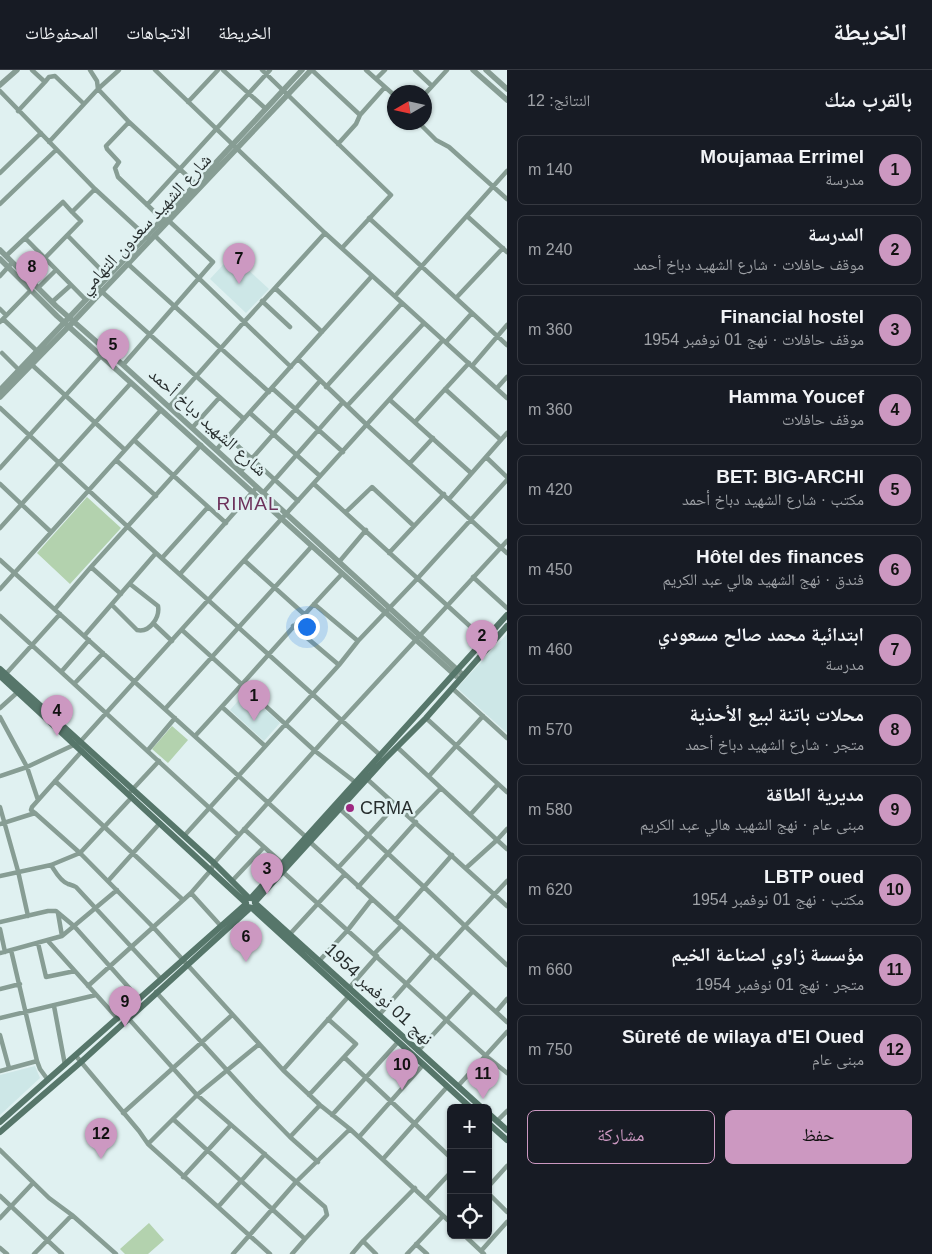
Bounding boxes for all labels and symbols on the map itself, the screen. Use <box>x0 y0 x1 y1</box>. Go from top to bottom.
north arrow <box>387 85 432 130</box>
street label: شارع الشهيد سعدون التهامي <box>75 150 219 301</box>
pin: 7 <box>223 243 255 284</box>
pin: 8 <box>16 251 48 292</box>
pin: 5 <box>97 329 129 370</box>
street label: شارع الشهيد دباخ أحمد <box>144 363 271 482</box>
district label: RIMAL <box>216 493 280 514</box>
your location <box>294 614 320 640</box>
pin: 2 <box>466 620 498 661</box>
pin: 1 <box>238 680 270 721</box>
pin: 4 <box>41 695 73 736</box>
place label: CRMA <box>360 798 413 818</box>
marker: CRMA <box>344 802 356 814</box>
pin: 3 <box>251 853 283 894</box>
pin: 6 <box>230 921 262 962</box>
street label: نهج 01 نوفمبر 1954 <box>320 939 437 1050</box>
pin: 9 <box>109 986 141 1027</box>
pin: 10 <box>386 1049 418 1090</box>
pin: 11 <box>467 1058 499 1099</box>
pin: 12 <box>85 1118 117 1159</box>

